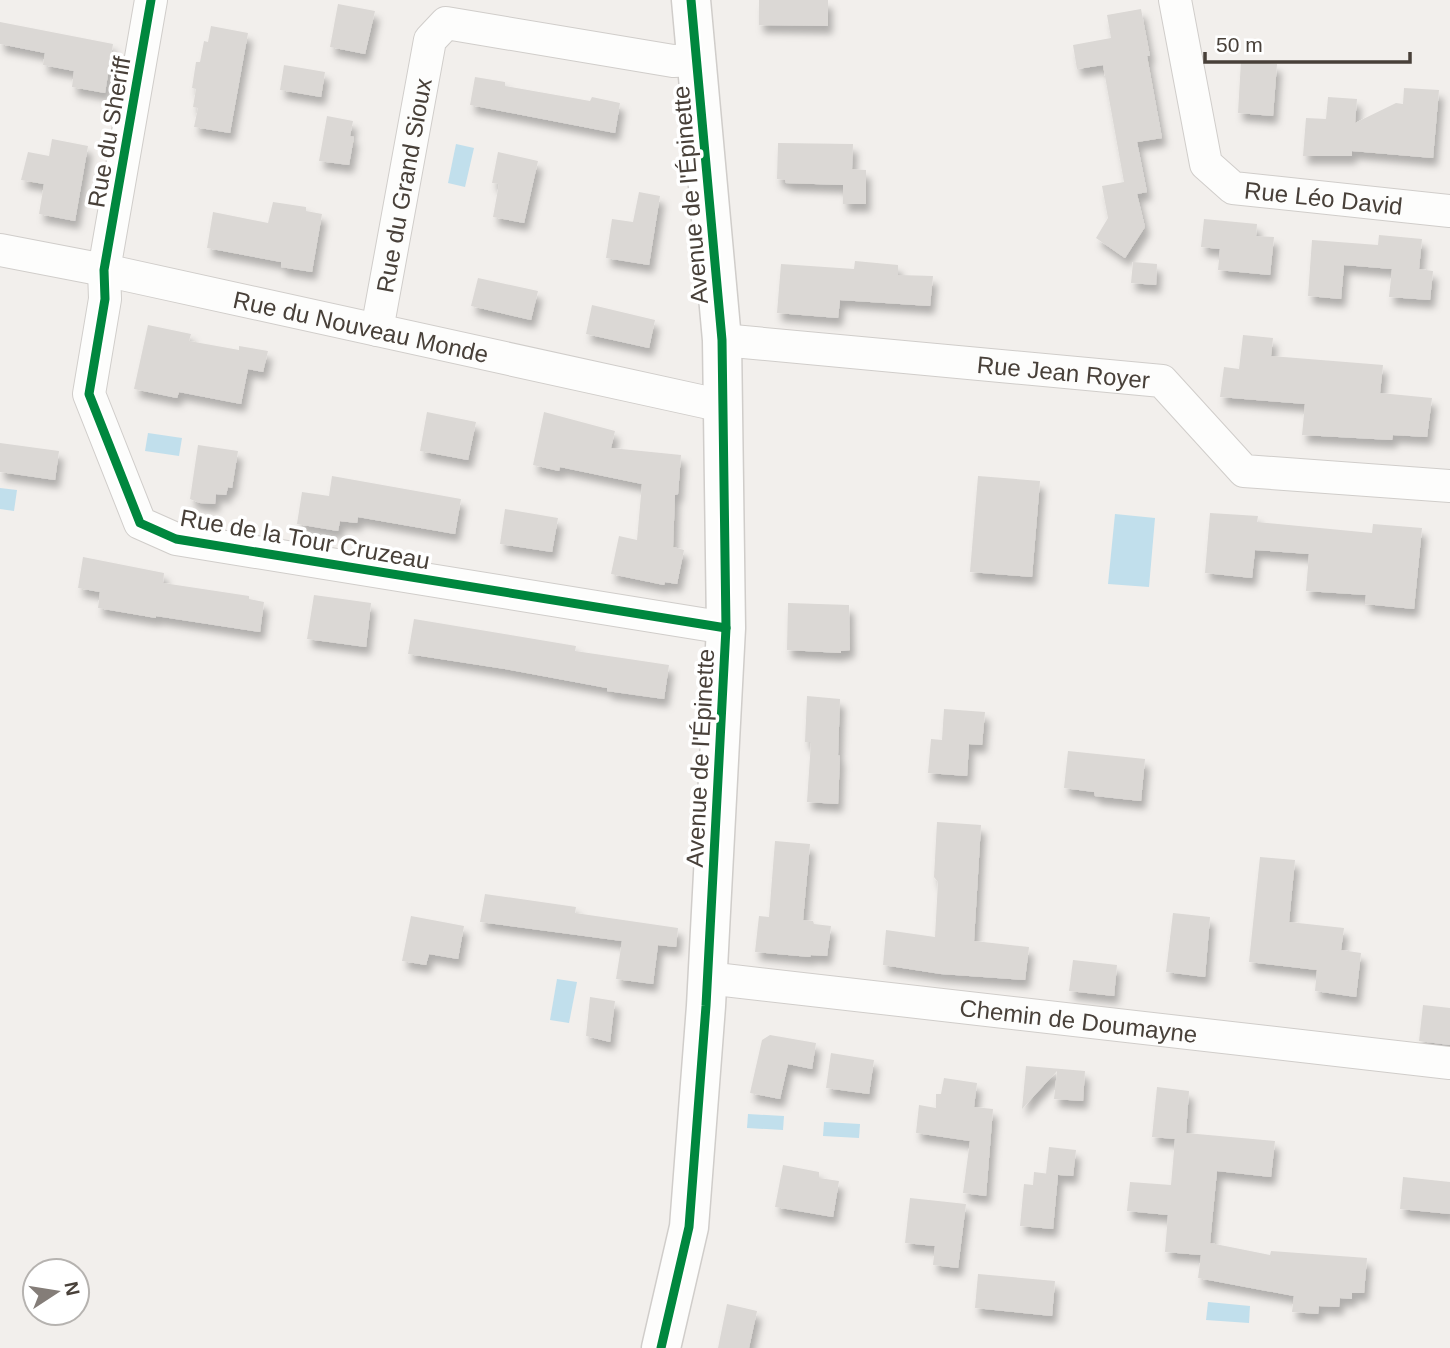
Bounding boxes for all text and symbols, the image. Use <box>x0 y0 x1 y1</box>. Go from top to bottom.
scale bar <box>1205 21 1410 65</box>
text: 50 m <box>1216 33 1263 56</box>
street label: Rue du Sheriff <box>82 54 136 210</box>
street label: Rue du Grand Sioux <box>371 76 436 295</box>
street label: Avenue de l'Épinette <box>667 85 713 305</box>
street label: Rue Léo David <box>1243 176 1404 219</box>
street label: Rue du Nouveau Monde <box>231 285 491 368</box>
street label: Rue Jean Royer <box>976 350 1151 393</box>
street label: Rue de la Tour Cruzeau <box>178 504 432 574</box>
street label: Avenue de l'Épinette <box>681 648 719 868</box>
street label: Chemin de Doumayne <box>958 994 1199 1048</box>
north arrow <box>21 1257 91 1327</box>
text: N <box>60 1280 84 1297</box>

